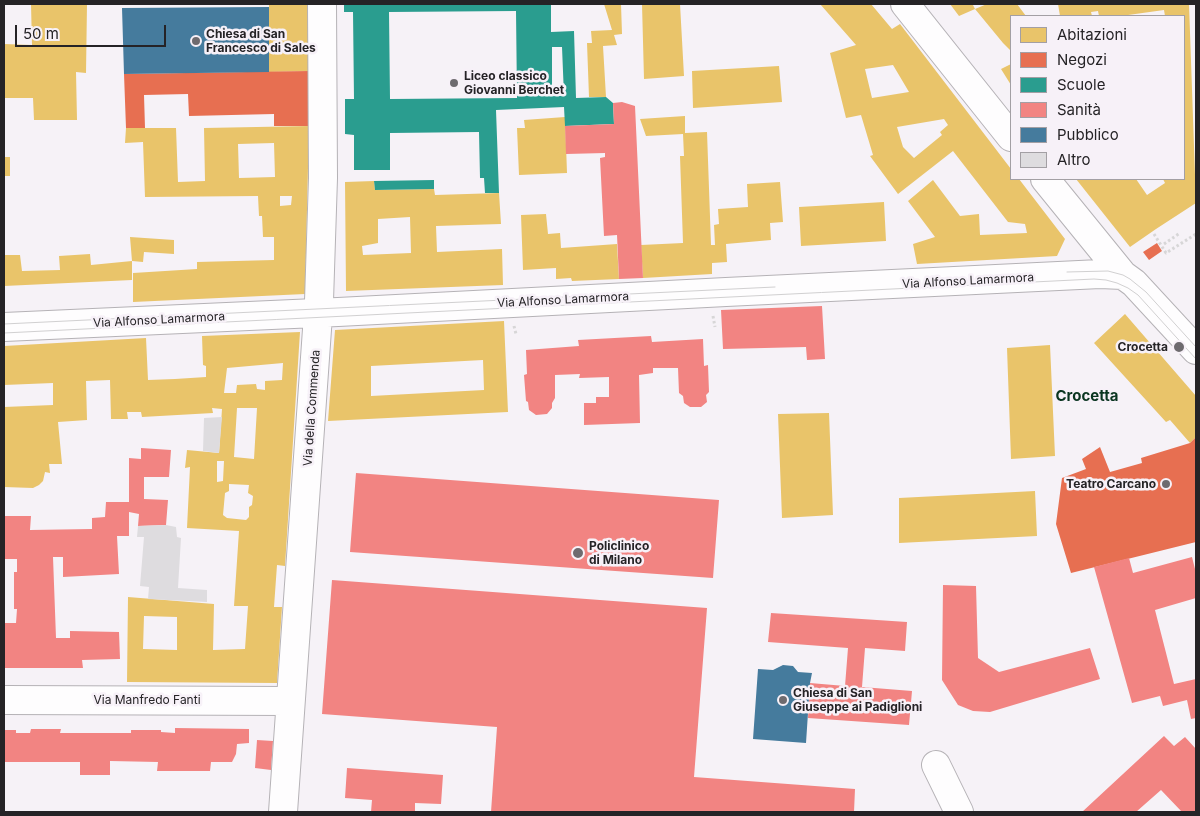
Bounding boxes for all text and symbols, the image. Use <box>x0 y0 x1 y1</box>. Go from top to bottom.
scale bar <box>18 15 169 47</box>
legend <box>1010 15 1185 180</box>
text: 50 m <box>23 24 59 43</box>
text: Abitazioni <box>1057 25 1127 44</box>
place label: Chiesa di San Francesco di Sales <box>206 27 316 55</box>
marker: Chiesa di San Francesco di Sales <box>190 35 202 47</box>
text: Negozi <box>1057 50 1107 69</box>
place label: Liceo classico Giovanni Berchet <box>464 69 564 97</box>
text: Scuole <box>1057 75 1105 94</box>
marker: Liceo classico Giovanni Berchet <box>448 77 460 89</box>
text: Sanità <box>1057 100 1101 119</box>
text: Pubblico <box>1057 125 1119 144</box>
text: Altro <box>1057 150 1091 169</box>
street label: Via Alfonso Lamarmora <box>902 270 1034 292</box>
street label: Via Alfonso Lamarmora <box>497 289 629 311</box>
street label: Via Alfonso Lamarmora <box>93 309 225 331</box>
place label: Crocetta <box>1118 340 1168 354</box>
marker: Crocetta <box>1172 340 1186 354</box>
street label: Via della Commenda <box>301 349 323 467</box>
district label: Crocetta <box>1055 387 1119 405</box>
place label: Teatro Carcano <box>1066 477 1156 491</box>
marker: Teatro Carcano <box>1160 478 1172 490</box>
place label: Policlinico di Milano <box>589 539 649 567</box>
marker: Policlinico di Milano <box>571 546 585 560</box>
place label: Chiesa di San Giuseppe ai Padiglioni <box>793 686 922 714</box>
street label: Via Manfredo Fanti <box>93 693 201 707</box>
marker: Chiesa di San Giuseppe ai Padiglioni <box>777 694 789 706</box>

